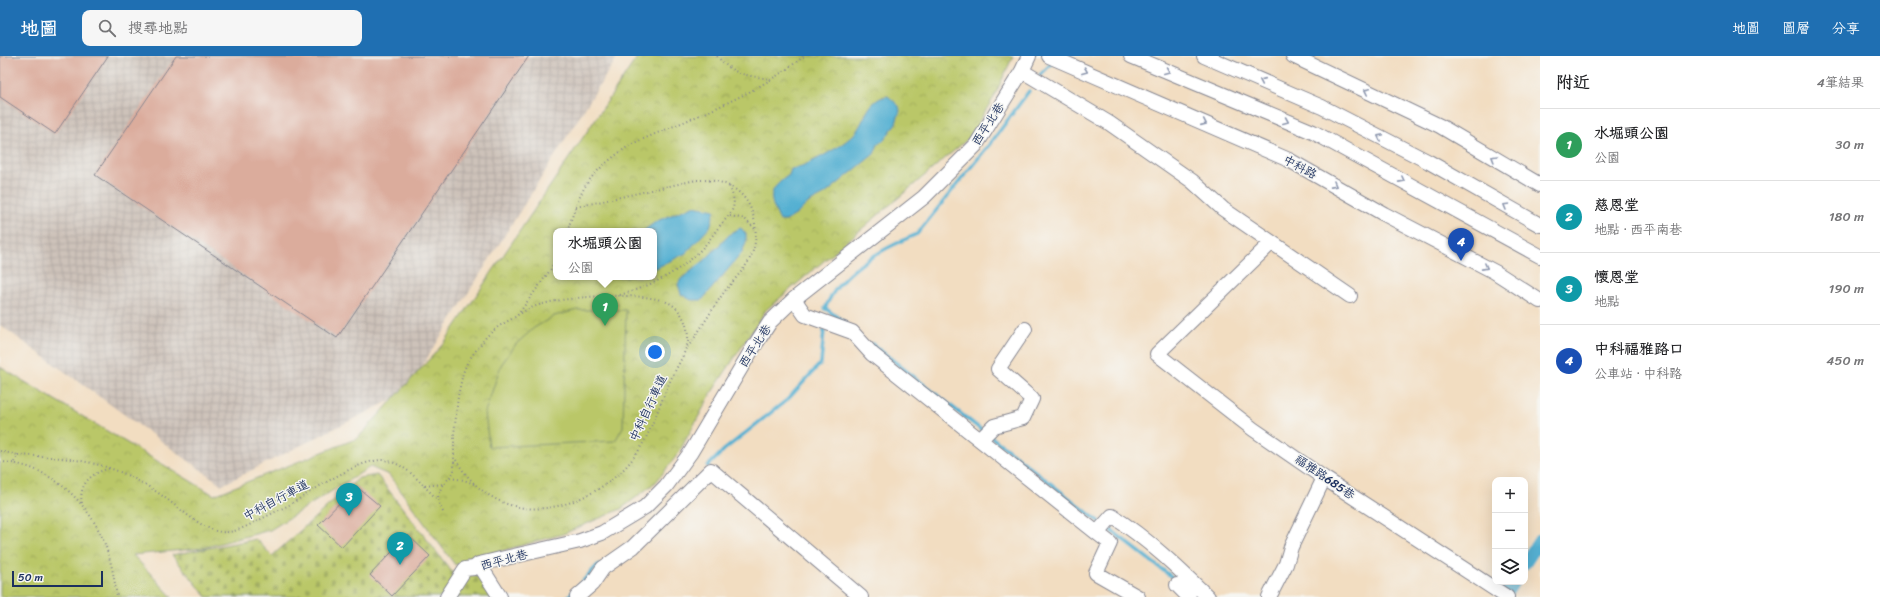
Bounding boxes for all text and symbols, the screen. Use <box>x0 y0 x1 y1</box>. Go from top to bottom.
search box <box>82 10 362 46</box>
text: 地圖 <box>20 12 58 45</box>
text: 搜尋地點 <box>128 15 188 41</box>
text: 地圖 <box>1732 16 1760 41</box>
text: 圖層 <box>1782 16 1810 41</box>
text: 分享 <box>1832 16 1860 41</box>
icon: search <box>96 17 118 39</box>
one-way arrow <box>1162 66 1170 74</box>
one-way arrow <box>1081 67 1088 75</box>
text: 附近 <box>1556 67 1590 97</box>
text: 4筆結果 <box>1817 71 1864 94</box>
one-way arrow <box>1259 78 1266 86</box>
one-way arrow <box>1364 88 1372 96</box>
street label: 西平北巷 <box>966 98 1010 150</box>
one-way arrow <box>1283 117 1290 125</box>
one-way arrow <box>1200 118 1207 126</box>
text: 水堀頭公園 <box>1594 120 1669 146</box>
text: 1 <box>1566 133 1572 156</box>
text: 30 m <box>1835 133 1864 156</box>
one-way arrow <box>1377 134 1384 142</box>
text: 公園 <box>1594 146 1620 169</box>
street label: 中科路 <box>1279 149 1321 185</box>
one-way arrow <box>1491 156 1498 163</box>
one-way arrow <box>1398 175 1405 183</box>
one-way arrow <box>1330 181 1337 188</box>
text: 慈恩堂 <box>1594 192 1639 218</box>
one-way arrow <box>1503 204 1510 211</box>
text: 2 <box>1565 205 1573 228</box>
text: 180 m <box>1829 205 1864 228</box>
text: 地點 · 西平南巷 <box>1594 218 1682 241</box>
popup <box>553 228 657 280</box>
pin: 4 <box>1448 228 1474 261</box>
text: 水堀頭公園 <box>567 230 643 256</box>
text: 公園 <box>567 256 594 279</box>
one-way arrow <box>1481 262 1488 269</box>
text: 懷恩堂 <box>1594 264 1639 290</box>
text: 3 <box>1565 277 1573 300</box>
text: 190 m <box>1829 277 1864 300</box>
text: 地點 <box>1594 290 1620 313</box>
pin: 1 <box>592 293 618 326</box>
street label: 西平北巷 <box>733 320 777 372</box>
text: 中科福雅路口 <box>1594 336 1684 362</box>
your location <box>645 342 665 362</box>
text: 4 <box>1565 349 1573 372</box>
text: 450 m <box>1826 349 1864 372</box>
text: 公車站 · 中科路 <box>1594 362 1682 385</box>
street label: 中科自行車道 <box>623 371 673 445</box>
street label: 福雅路685巷 <box>1290 448 1360 506</box>
street label: 中科自行車道 <box>239 473 313 527</box>
map controls <box>1492 477 1528 585</box>
button: + <box>1492 477 1528 513</box>
pin: 3 <box>336 483 362 516</box>
button: − <box>1492 513 1528 549</box>
pin: 2 <box>387 532 413 565</box>
street label: 西平北巷 <box>478 543 530 577</box>
button: layers <box>1492 549 1528 585</box>
text: 50 m <box>18 568 43 587</box>
scale bar <box>12 569 103 588</box>

